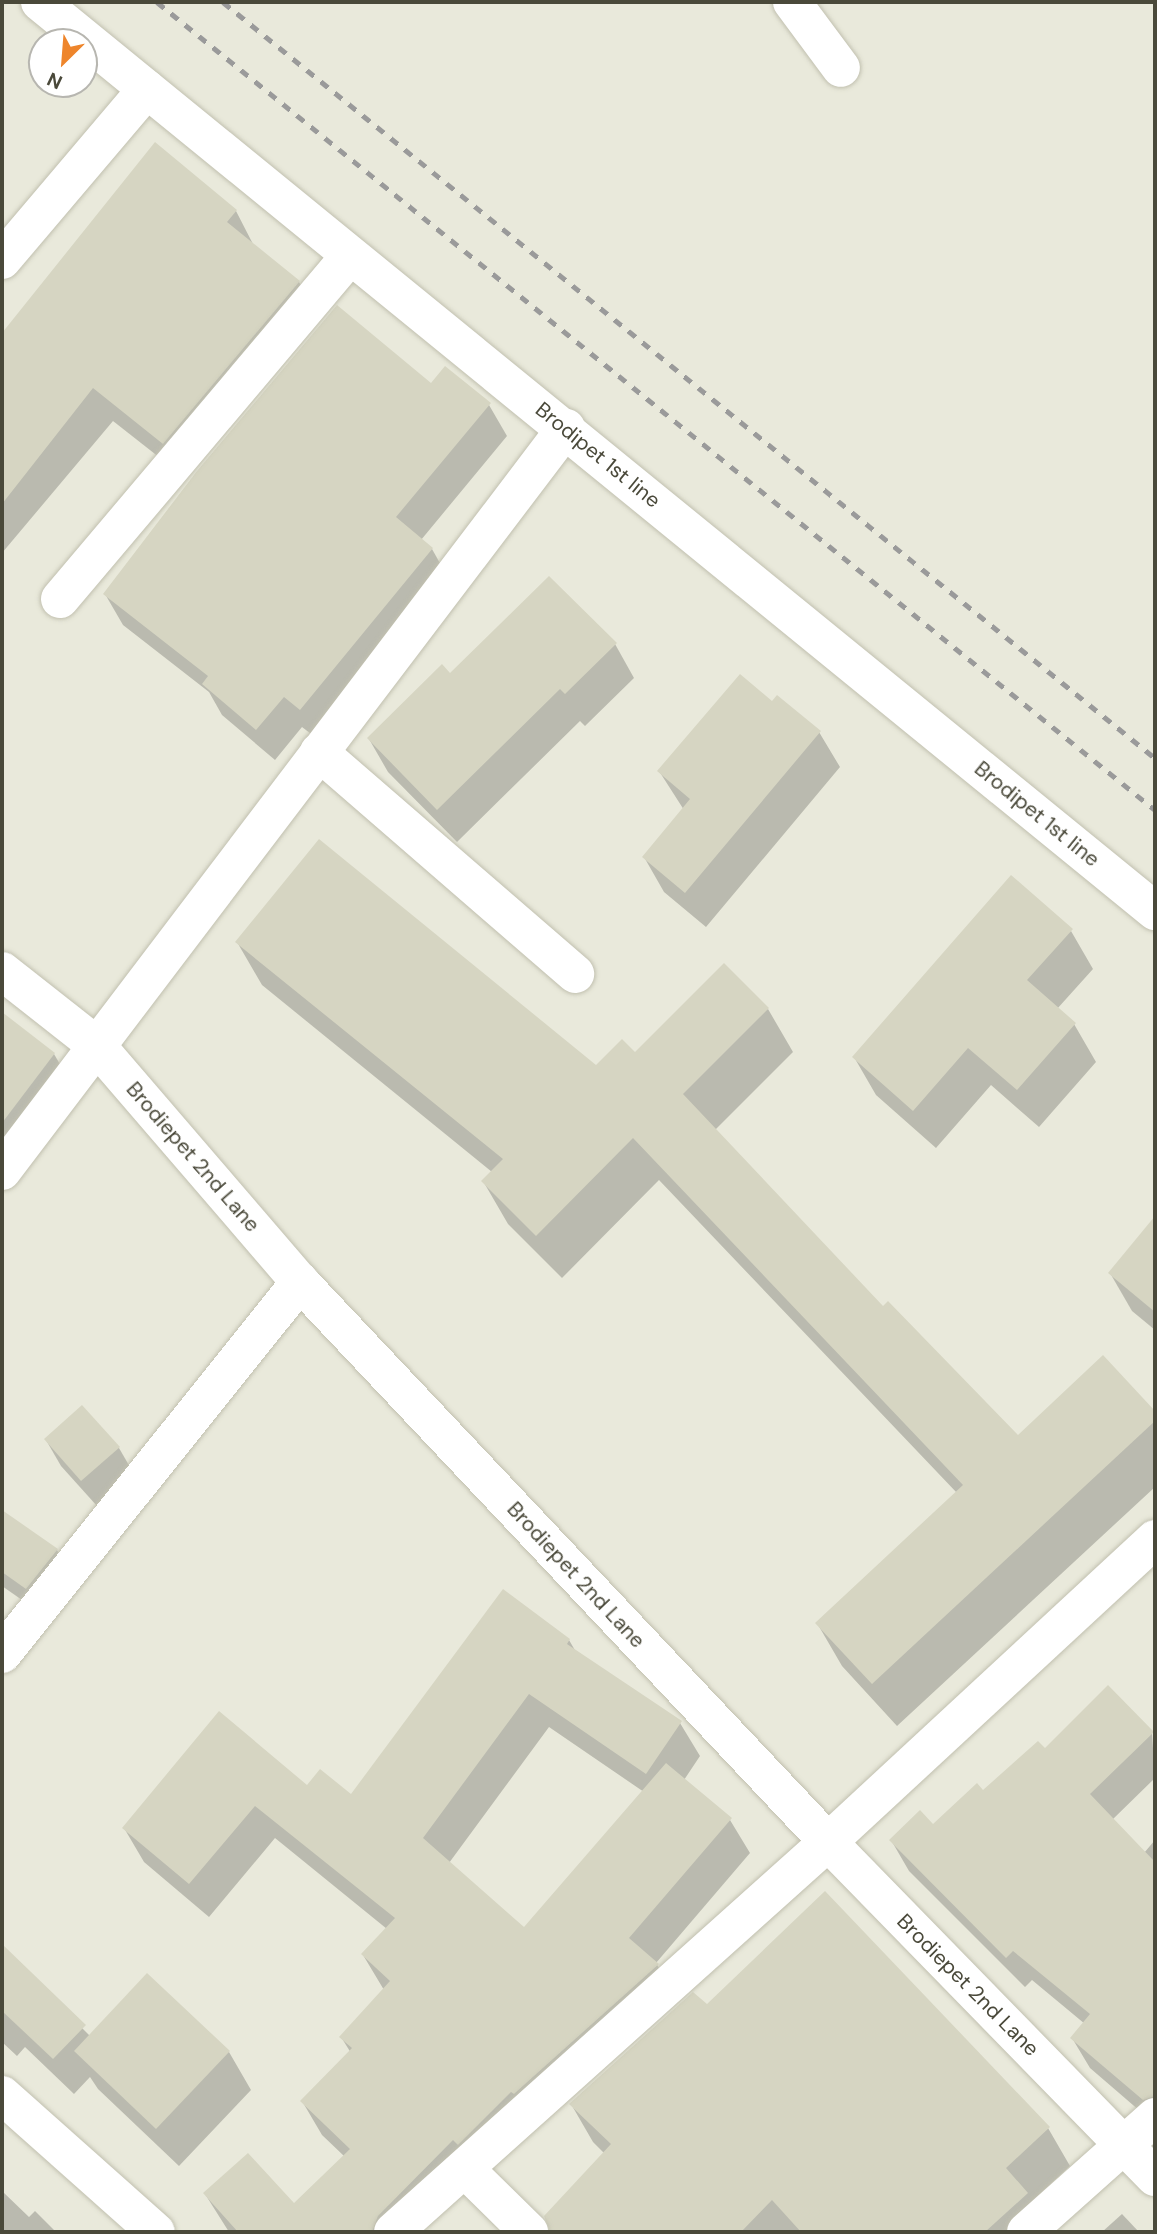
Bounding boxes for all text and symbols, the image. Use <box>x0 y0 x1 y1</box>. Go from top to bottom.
north arrow <box>28 28 98 98</box>
text: N <box>43 66 66 95</box>
street label: Brodipet 1st line <box>530 397 666 513</box>
street label: Brodipet 1st line <box>969 756 1105 872</box>
street label: Brodiepet 2nd Lane <box>121 1077 265 1237</box>
street label: Brodiepet 2nd Lane <box>502 1497 650 1653</box>
street label: Brodiepet 2nd Lane <box>892 1909 1044 2061</box>

